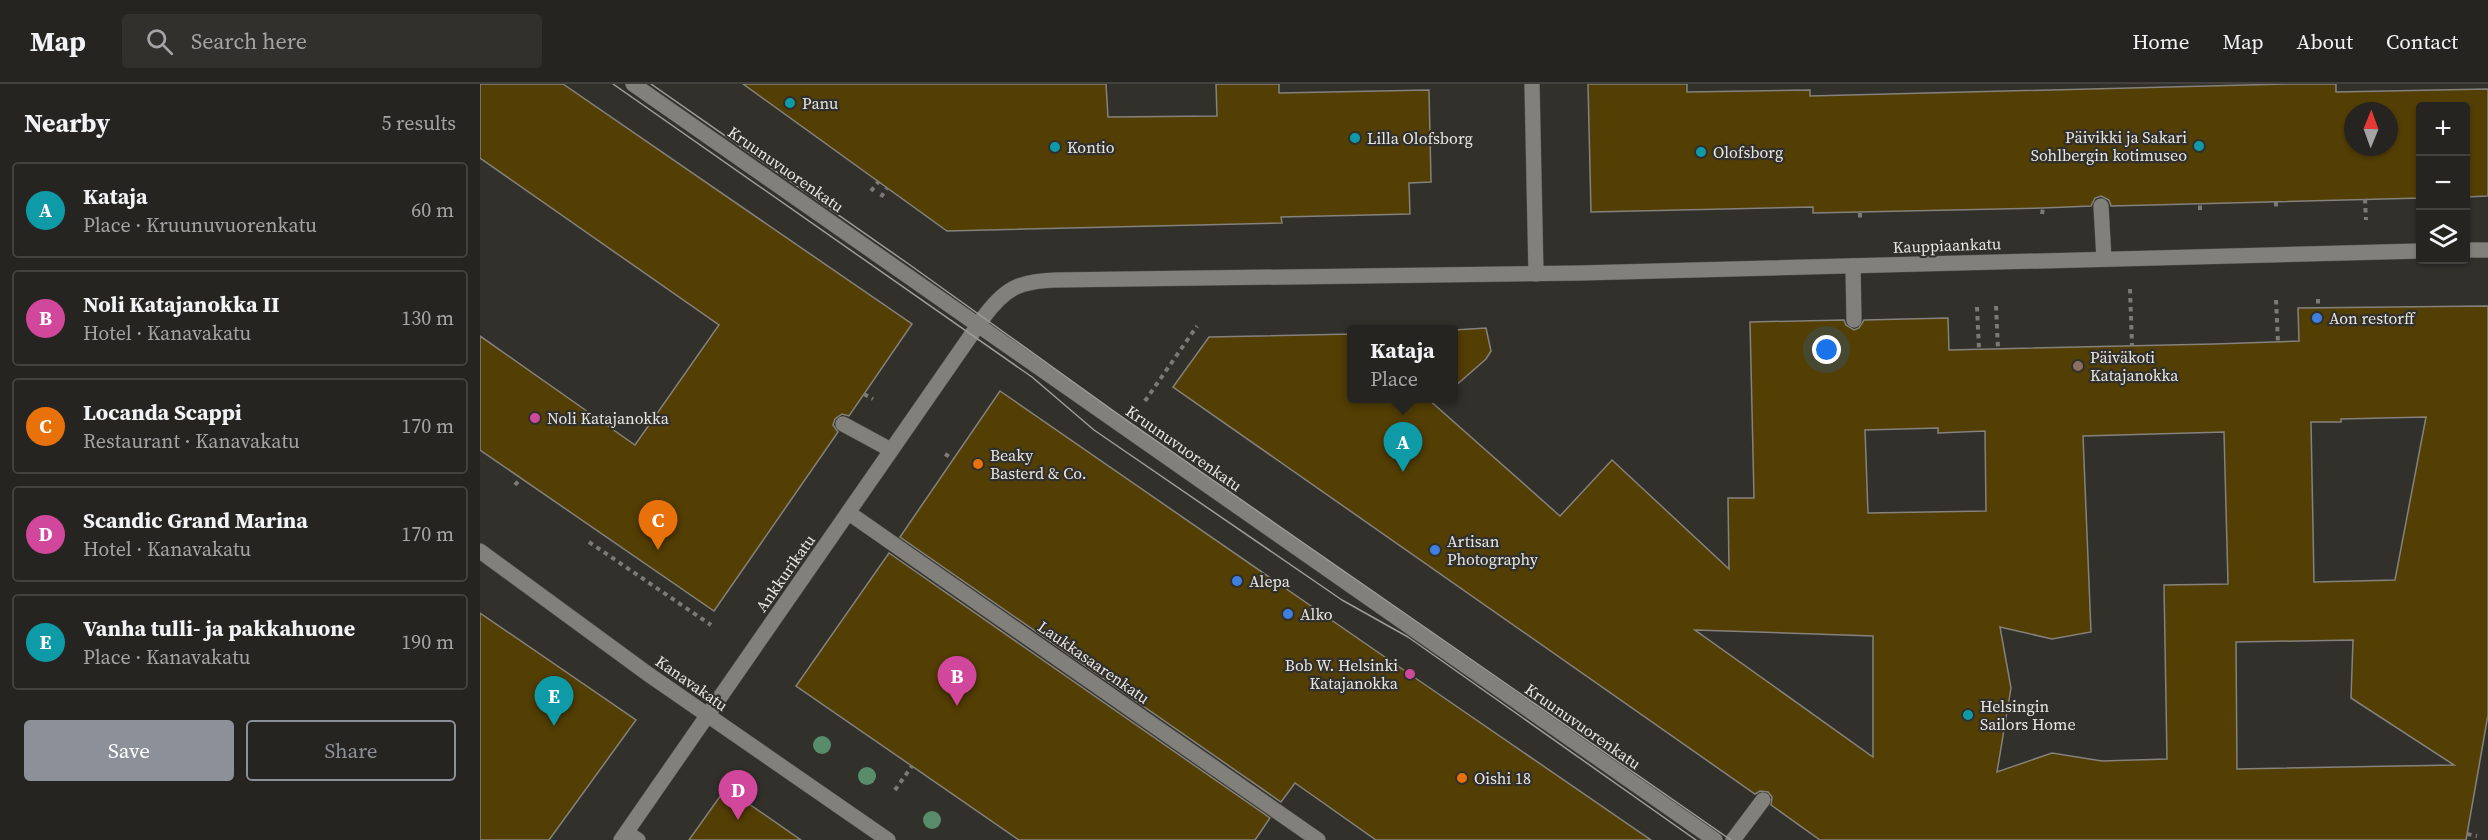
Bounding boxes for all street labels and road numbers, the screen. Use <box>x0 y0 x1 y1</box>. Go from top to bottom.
street label: Kruunuvuorenkatu <box>724 121 848 217</box>
street label: Kauppiaankatu <box>1892 232 2002 258</box>
street label: Kruunuvuorenkatu <box>1122 400 1246 496</box>
street label: Ankkurikatu <box>750 530 820 616</box>
street label: Laukkasaarenkatu <box>1034 615 1154 709</box>
street label: Kanavakatu <box>651 650 733 716</box>
street label: Kruunuvuorenkatu <box>1521 678 1645 774</box>

